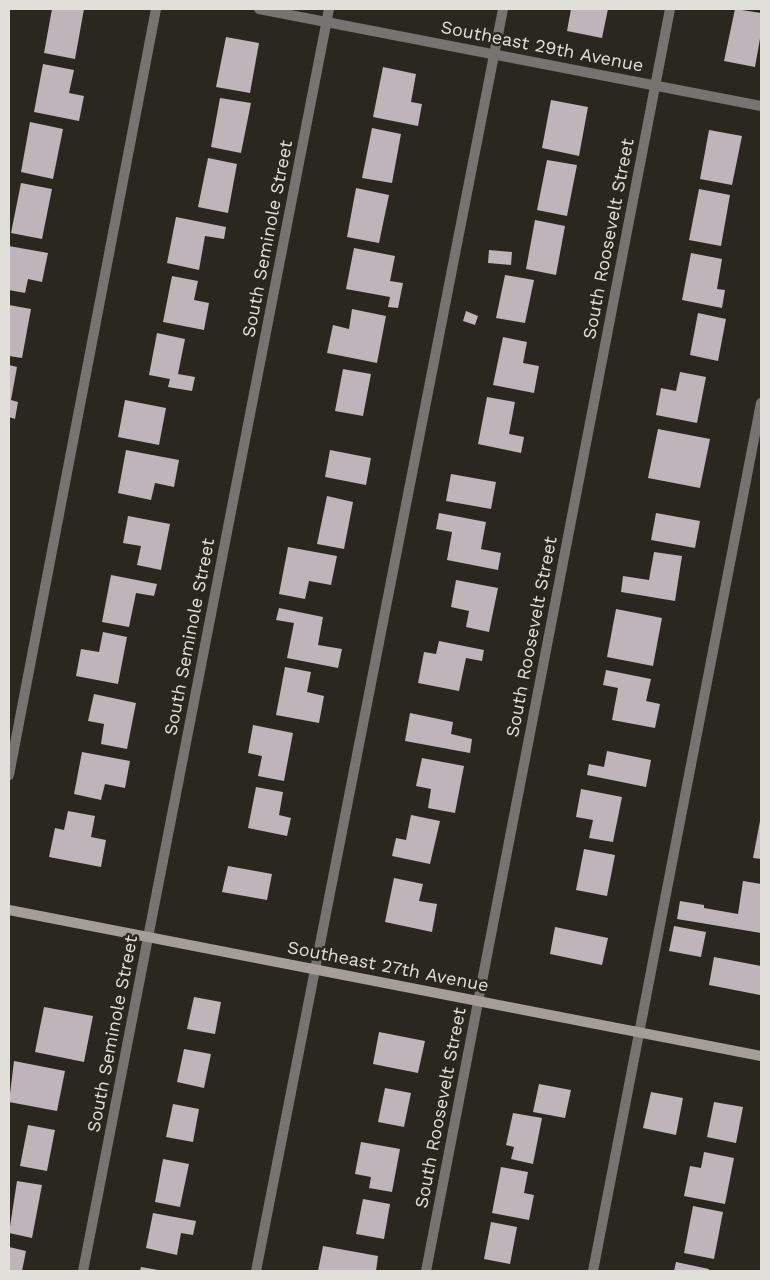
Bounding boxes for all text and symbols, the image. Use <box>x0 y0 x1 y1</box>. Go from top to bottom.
street label: Southeast 29th Avenue <box>439 17 645 77</box>
street label: South Roosevelt Street <box>579 137 639 341</box>
street label: South Seminole Street <box>238 139 298 339</box>
street label: South Roosevelt Street <box>502 535 562 739</box>
street label: South Seminole Street <box>160 537 220 737</box>
street label: South Seminole Street <box>83 934 143 1134</box>
street label: Southeast 27th Avenue <box>286 937 490 997</box>
street label: South Roosevelt Street <box>411 1006 471 1210</box>

